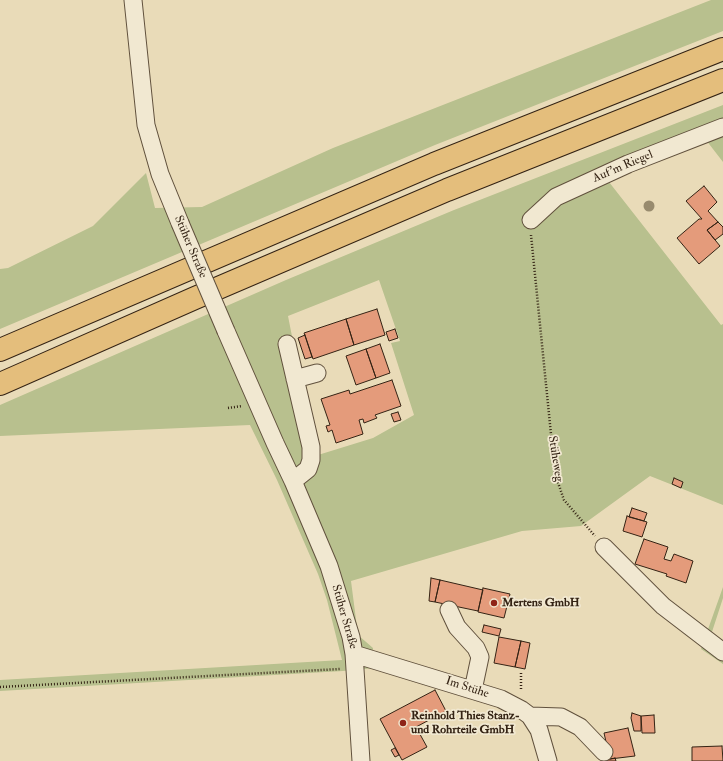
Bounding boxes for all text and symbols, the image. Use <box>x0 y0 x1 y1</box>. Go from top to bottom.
street label: Auf'm Riegel <box>591 148 655 186</box>
street label: Stüher Straße <box>170 214 210 280</box>
street label: Stüheweg <box>544 435 566 483</box>
street label: Stüher Straße <box>328 583 360 651</box>
place label: Mertens GmbH <box>502 596 579 610</box>
marker: Mertens GmbH <box>489 598 499 608</box>
street label: Im Stühe <box>443 674 491 702</box>
place label: Reinhold Thies Stanz- und Rohrteile GmbH <box>411 709 520 737</box>
marker: Reinhold Thies Stanz- und Rohrteile GmbH <box>398 718 408 728</box>

